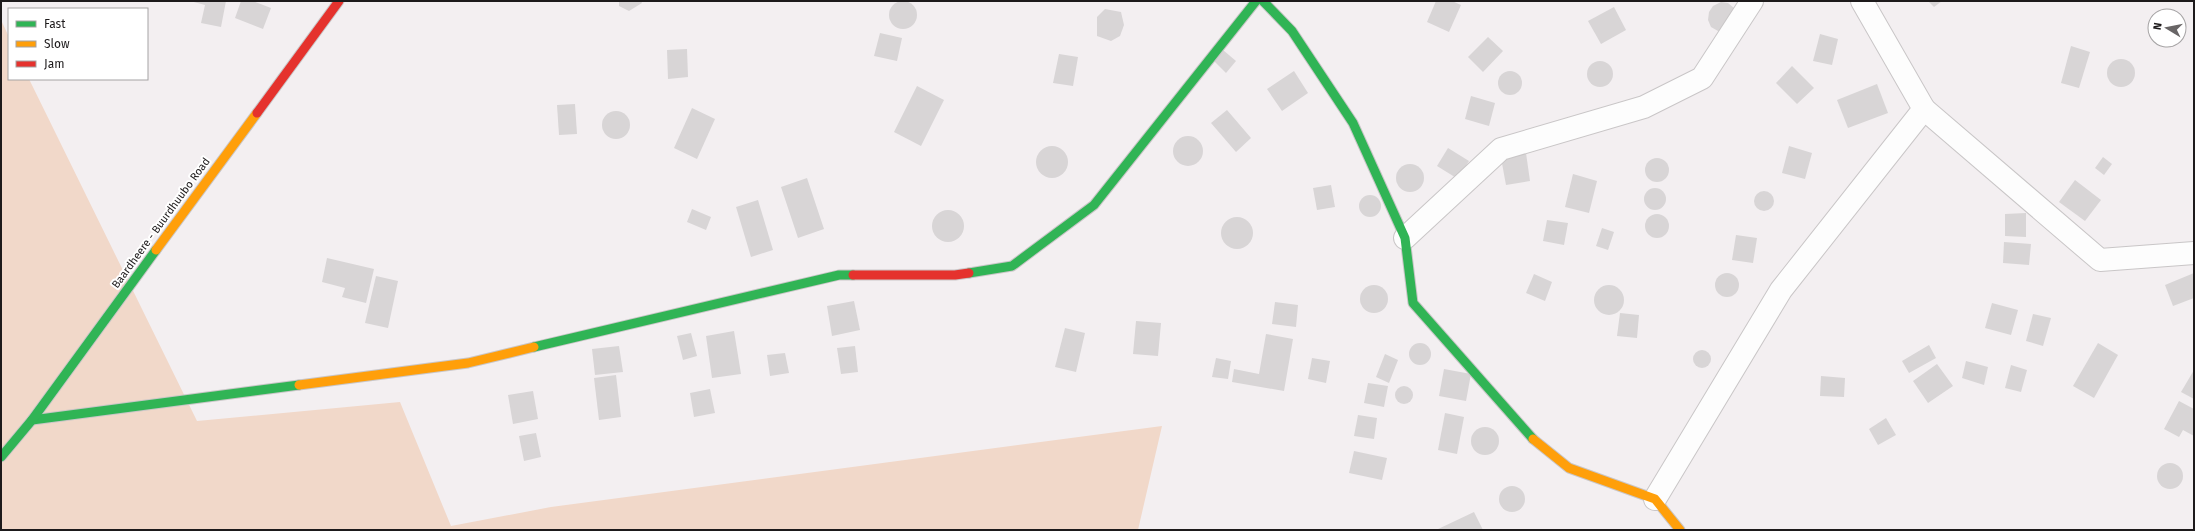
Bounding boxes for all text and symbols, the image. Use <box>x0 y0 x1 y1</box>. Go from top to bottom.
legend <box>8 8 148 80</box>
north arrow <box>2147 8 2187 48</box>
text: Fast <box>44 17 66 31</box>
text: N <box>2151 22 2165 31</box>
text: Slow <box>44 37 70 51</box>
text: Jam <box>44 57 64 71</box>
street label: Baardheere - Buurdhuubo Road <box>109 155 213 291</box>

